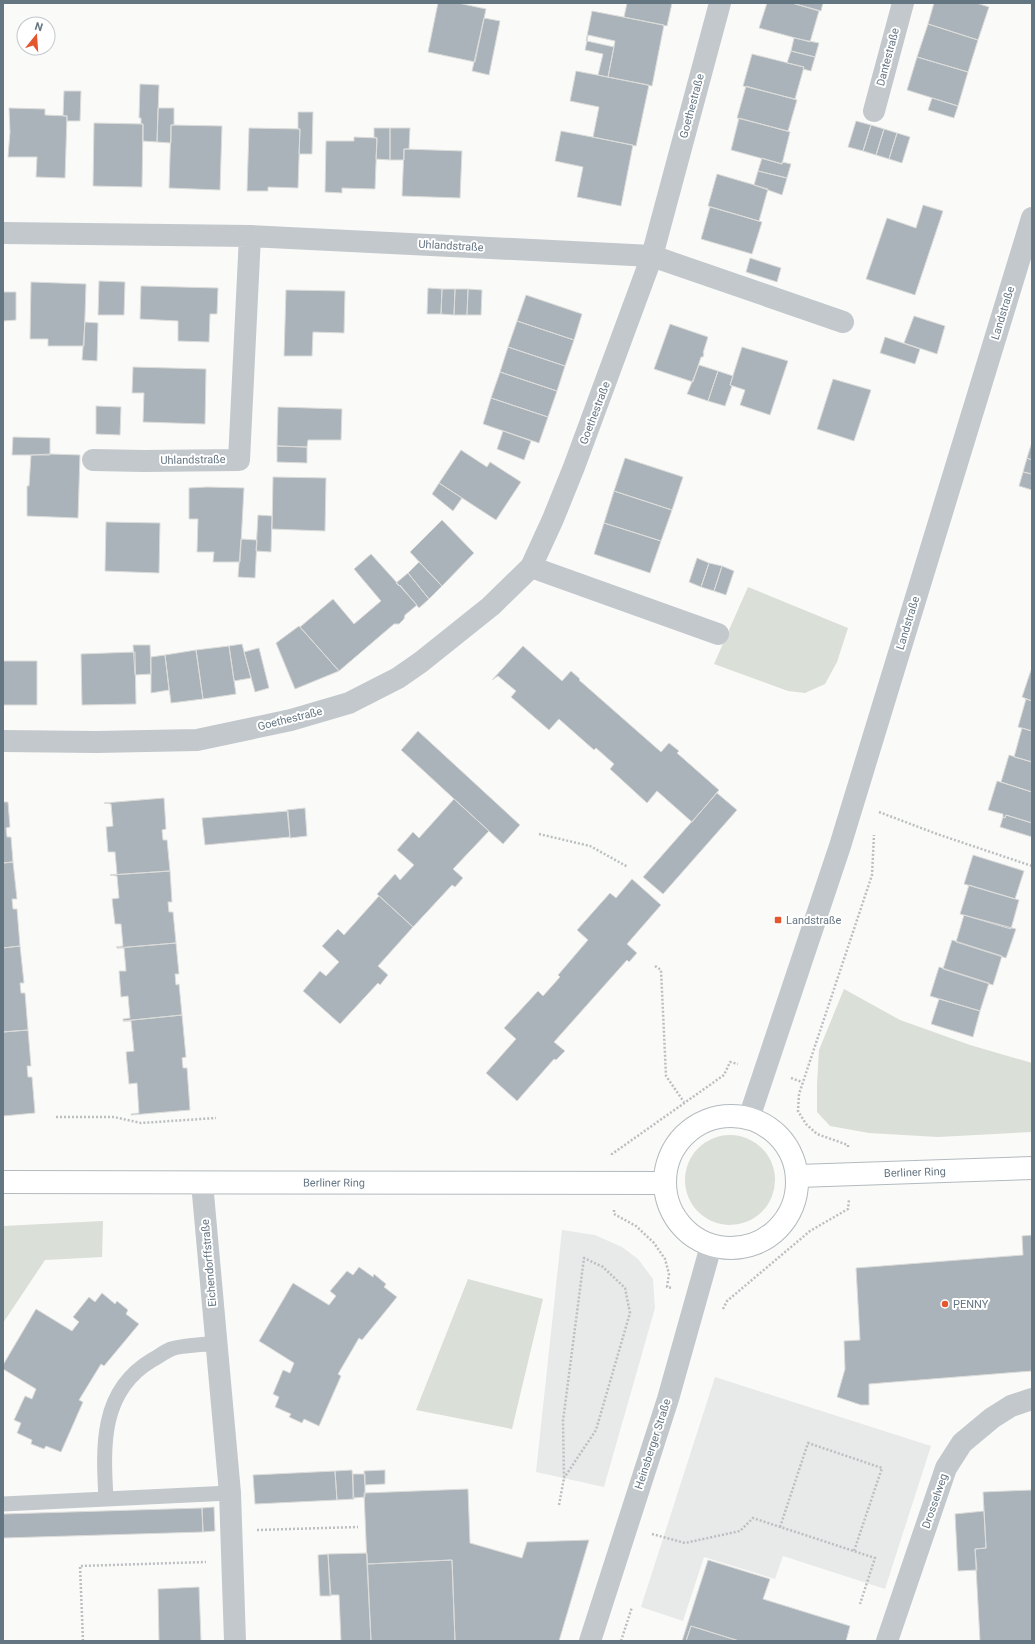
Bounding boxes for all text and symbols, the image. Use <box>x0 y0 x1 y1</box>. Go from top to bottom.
north arrow <box>16 16 56 56</box>
text: N <box>33 20 45 34</box>
street label: Dantestraße <box>874 26 902 88</box>
street label: Goethestraße <box>677 72 707 140</box>
street label: Uhlandstraße <box>418 238 484 254</box>
street label: Landstraße <box>989 284 1017 341</box>
street label: Goethestraße <box>577 380 613 446</box>
street label: Uhlandstraße <box>160 453 226 467</box>
street label: Landstraße <box>894 594 922 651</box>
street label: Goethestraße <box>256 705 324 733</box>
place label: Landstraße <box>786 914 842 927</box>
marker: Landstraße <box>773 915 783 925</box>
street label: Berliner Ring <box>884 1164 946 1180</box>
street label: Berliner Ring <box>303 1176 365 1189</box>
street label: Eichendorffstraße <box>199 1219 219 1307</box>
place label: PENNY <box>953 1298 989 1311</box>
marker: PENNY <box>940 1299 950 1309</box>
street label: Heinsberger Straße <box>632 1397 674 1491</box>
street label: Drosselweg <box>920 1472 950 1530</box>

